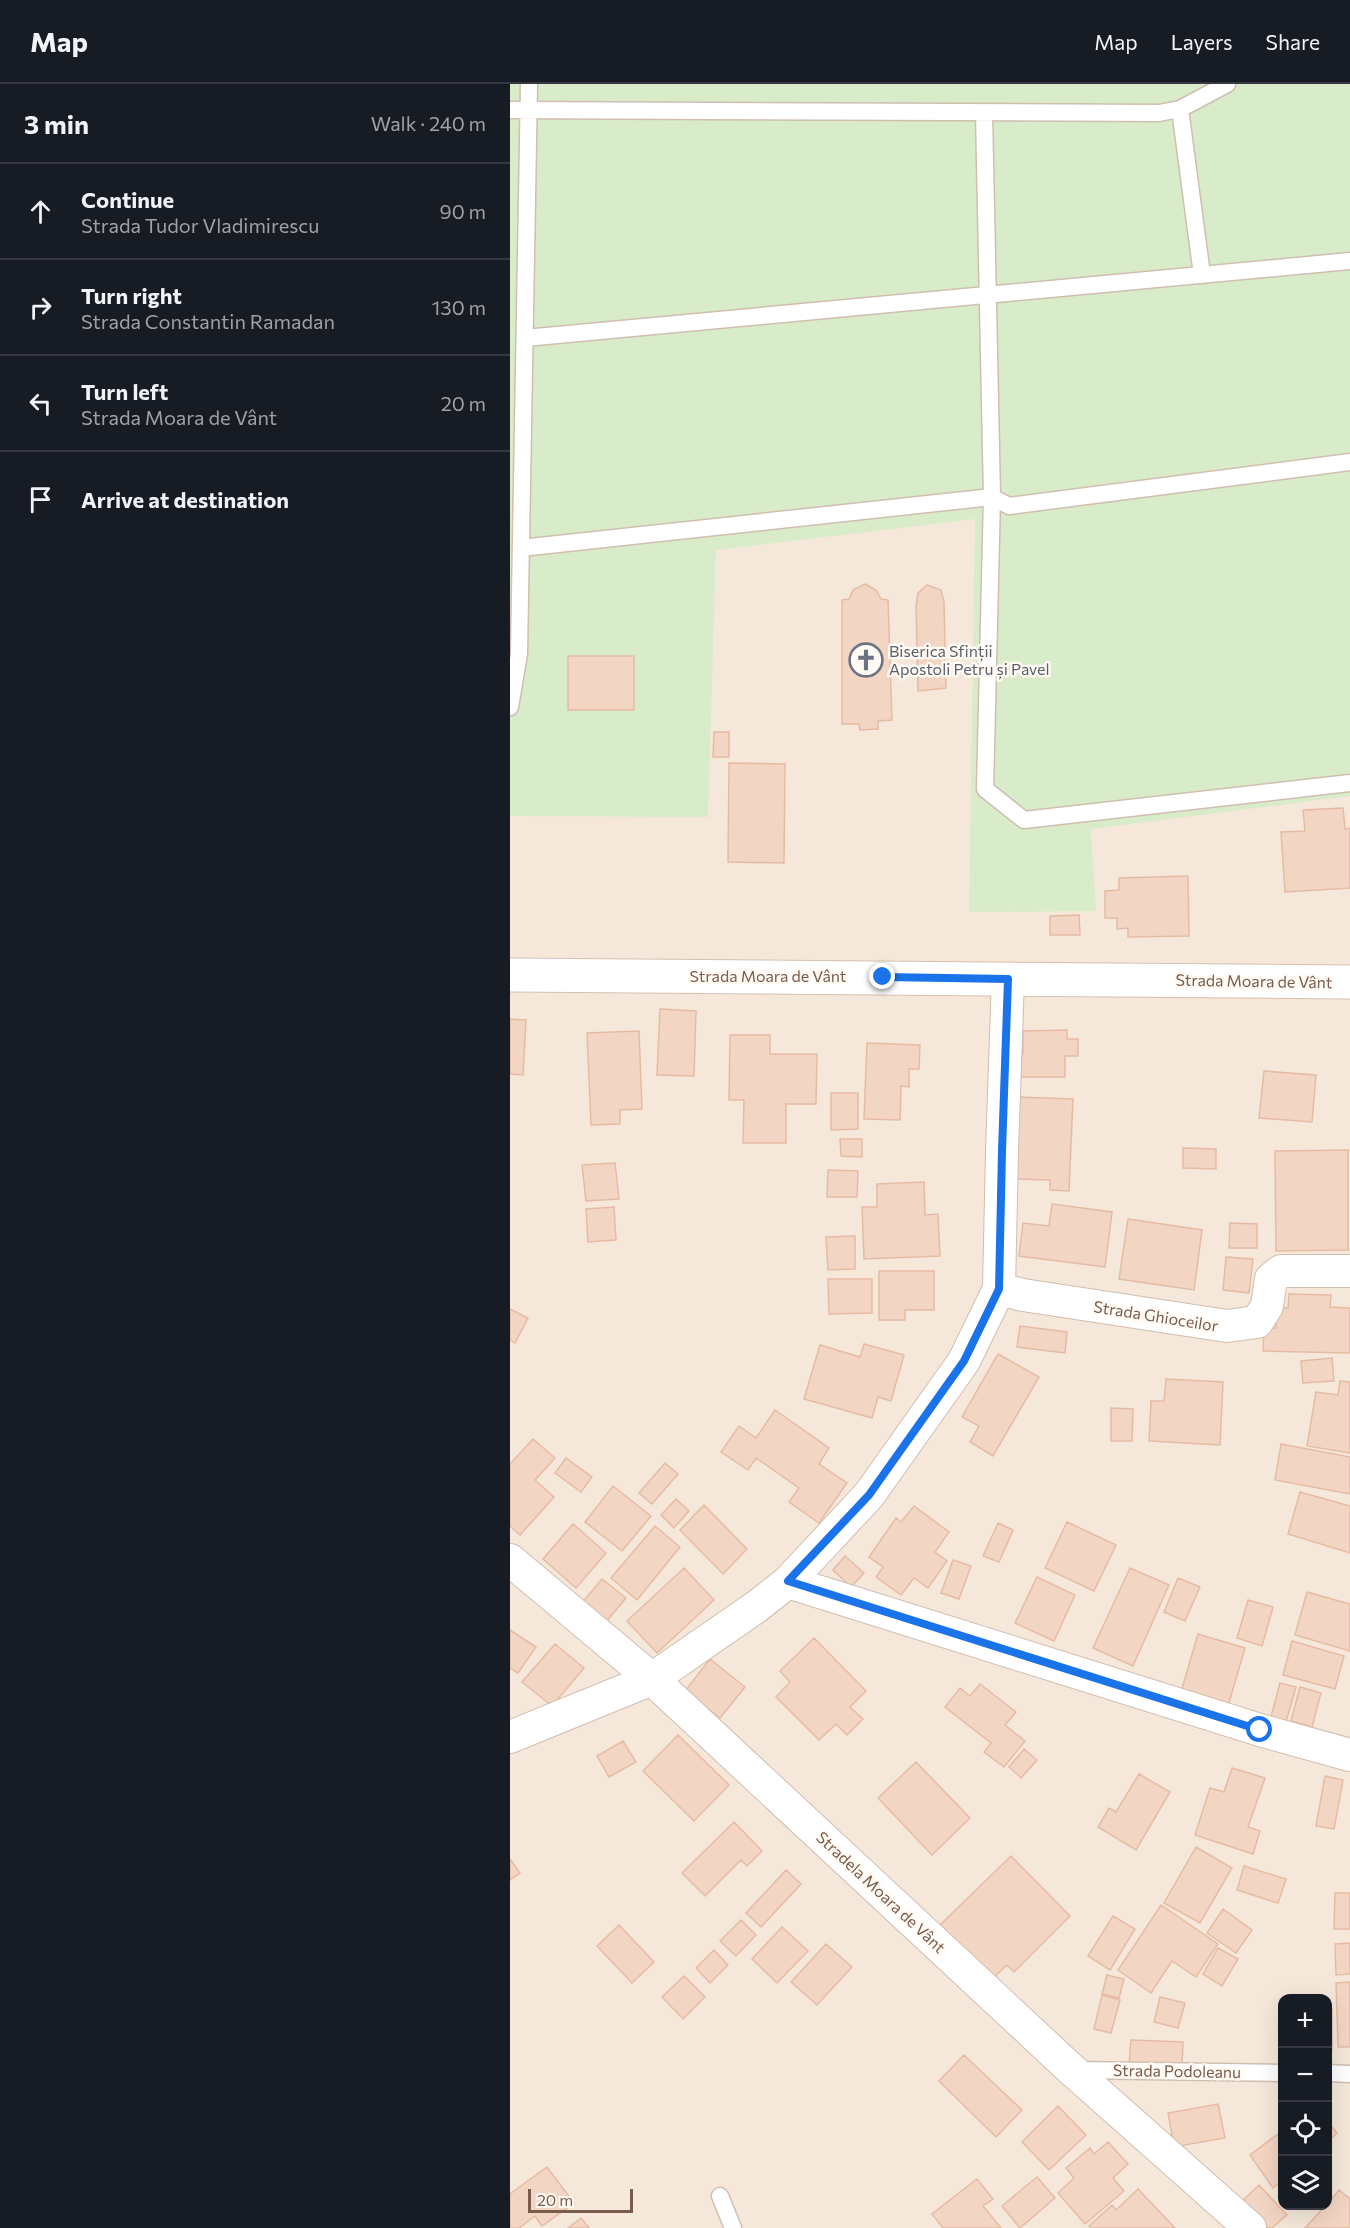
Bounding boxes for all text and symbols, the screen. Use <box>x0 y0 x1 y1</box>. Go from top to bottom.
text: Map <box>30 24 88 58</box>
text: Map <box>1094 29 1138 54</box>
text: Layers <box>1171 29 1233 54</box>
text: Share <box>1266 29 1320 54</box>
text: 3 min <box>24 108 89 139</box>
text: Walk · 240 m <box>371 111 486 135</box>
text: Continue <box>81 186 174 213</box>
icon: ahead <box>24 195 57 228</box>
text: 90 m <box>440 199 486 223</box>
text: Strada Tudor Vladimirescu <box>81 213 319 237</box>
text: Turn right <box>81 282 182 309</box>
icon: right <box>24 291 57 324</box>
text: 130 m <box>432 295 486 319</box>
text: Strada Constantin Ramadan <box>81 309 335 333</box>
text: Turn left <box>81 378 168 405</box>
icon: left <box>24 387 57 420</box>
text: 20 m <box>441 391 486 415</box>
text: Strada Moara de Vânt <box>81 405 277 429</box>
icon: arrive <box>24 483 57 516</box>
text: Arrive at destination <box>81 486 289 513</box>
place label: Biserica Sfinții Apostoli Petru și Pavel <box>889 641 1050 680</box>
church icon: Biserica Sfinții Apostoli Petru și Pavel <box>848 642 884 678</box>
route end <box>869 963 895 989</box>
street label: Strada Moara de Vânt <box>690 966 847 985</box>
street label: Strada Moara de Vânt <box>1175 970 1333 991</box>
street label: Strada Ghioceilor <box>1092 1296 1220 1335</box>
route start <box>1246 1716 1272 1742</box>
street label: Stradela Moara de Vânt <box>813 1827 950 1957</box>
map controls <box>1278 1994 1332 2210</box>
button: + <box>1278 1994 1332 2048</box>
button: − <box>1278 2048 1332 2102</box>
street label: Strada Podoleanu <box>1113 2060 1241 2081</box>
button: locate <box>1278 2102 1332 2156</box>
button: layers <box>1278 2156 1332 2210</box>
scale bar <box>528 2186 633 2214</box>
text: 20 m <box>537 2190 573 2209</box>

